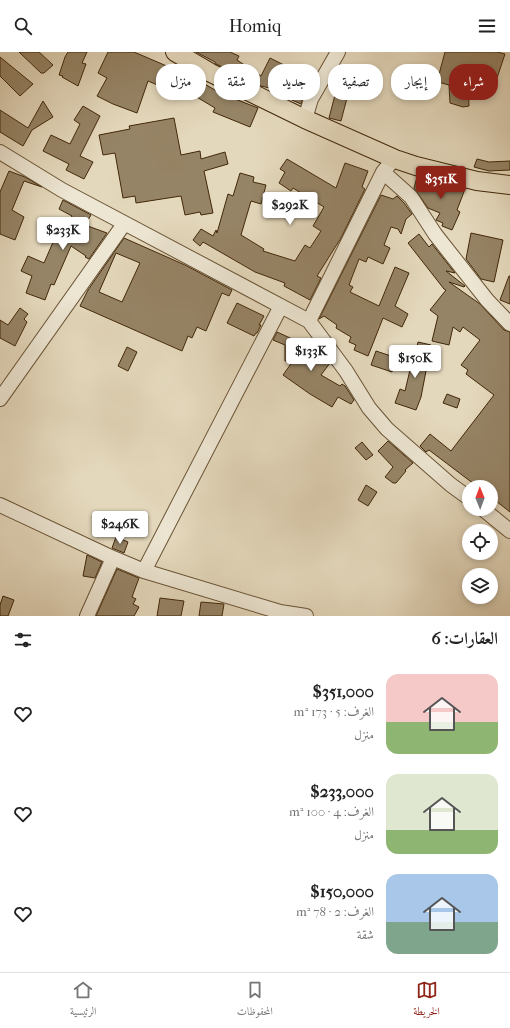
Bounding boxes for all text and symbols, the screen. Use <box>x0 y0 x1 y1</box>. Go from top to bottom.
icon: search <box>12 15 34 37</box>
icon: menu <box>476 15 498 37</box>
text: Homiq <box>229 16 281 37</box>
chip: منزل <box>156 64 206 100</box>
chip: شقة <box>214 64 260 100</box>
chip: جديد <box>268 64 320 100</box>
chip: تصفية <box>328 64 383 100</box>
chip: إيجار <box>391 64 441 100</box>
chip: شراء <box>449 64 498 100</box>
pin: $351K <box>413 166 469 200</box>
text: $351K <box>425 171 457 186</box>
pin: $292K <box>262 192 318 226</box>
text: $292K <box>272 197 308 212</box>
pin: $233K <box>35 217 91 251</box>
text: $233K <box>46 222 80 237</box>
pin: $133K <box>283 338 339 372</box>
text: $133K <box>295 343 327 358</box>
pin: $150K <box>387 345 443 379</box>
text: $150K <box>398 350 432 365</box>
north arrow <box>462 480 498 516</box>
map controls <box>462 480 498 604</box>
pin: $246K <box>92 511 148 545</box>
text: $246K <box>101 516 139 531</box>
button: locate <box>462 524 498 560</box>
button: layers <box>462 568 498 604</box>
text: العقارات: 6 <box>432 628 498 648</box>
icon: filters <box>12 629 34 651</box>
text: $351,000 <box>313 681 374 701</box>
icon: home <box>418 690 466 738</box>
icon: heart <box>12 703 34 725</box>
text: الغرف: 5 · 173 m² <box>294 704 374 719</box>
text: منزل <box>354 727 374 742</box>
text: $233,000 <box>310 781 374 801</box>
icon: home <box>418 790 466 838</box>
icon: heart <box>12 803 34 825</box>
text: الغرف: 4 · 100 m² <box>289 804 374 819</box>
text: منزل <box>354 827 374 842</box>
text: $150,000 <box>310 881 374 901</box>
icon: home <box>418 890 466 938</box>
icon: heart <box>12 903 34 925</box>
text: الغرف: 2 · 78 m² <box>296 904 374 919</box>
text: شقة <box>357 927 374 942</box>
tab: الرئيسية <box>70 979 97 1022</box>
tab: المحفوظات <box>237 979 273 1022</box>
tab: الخريطة <box>413 979 440 1022</box>

